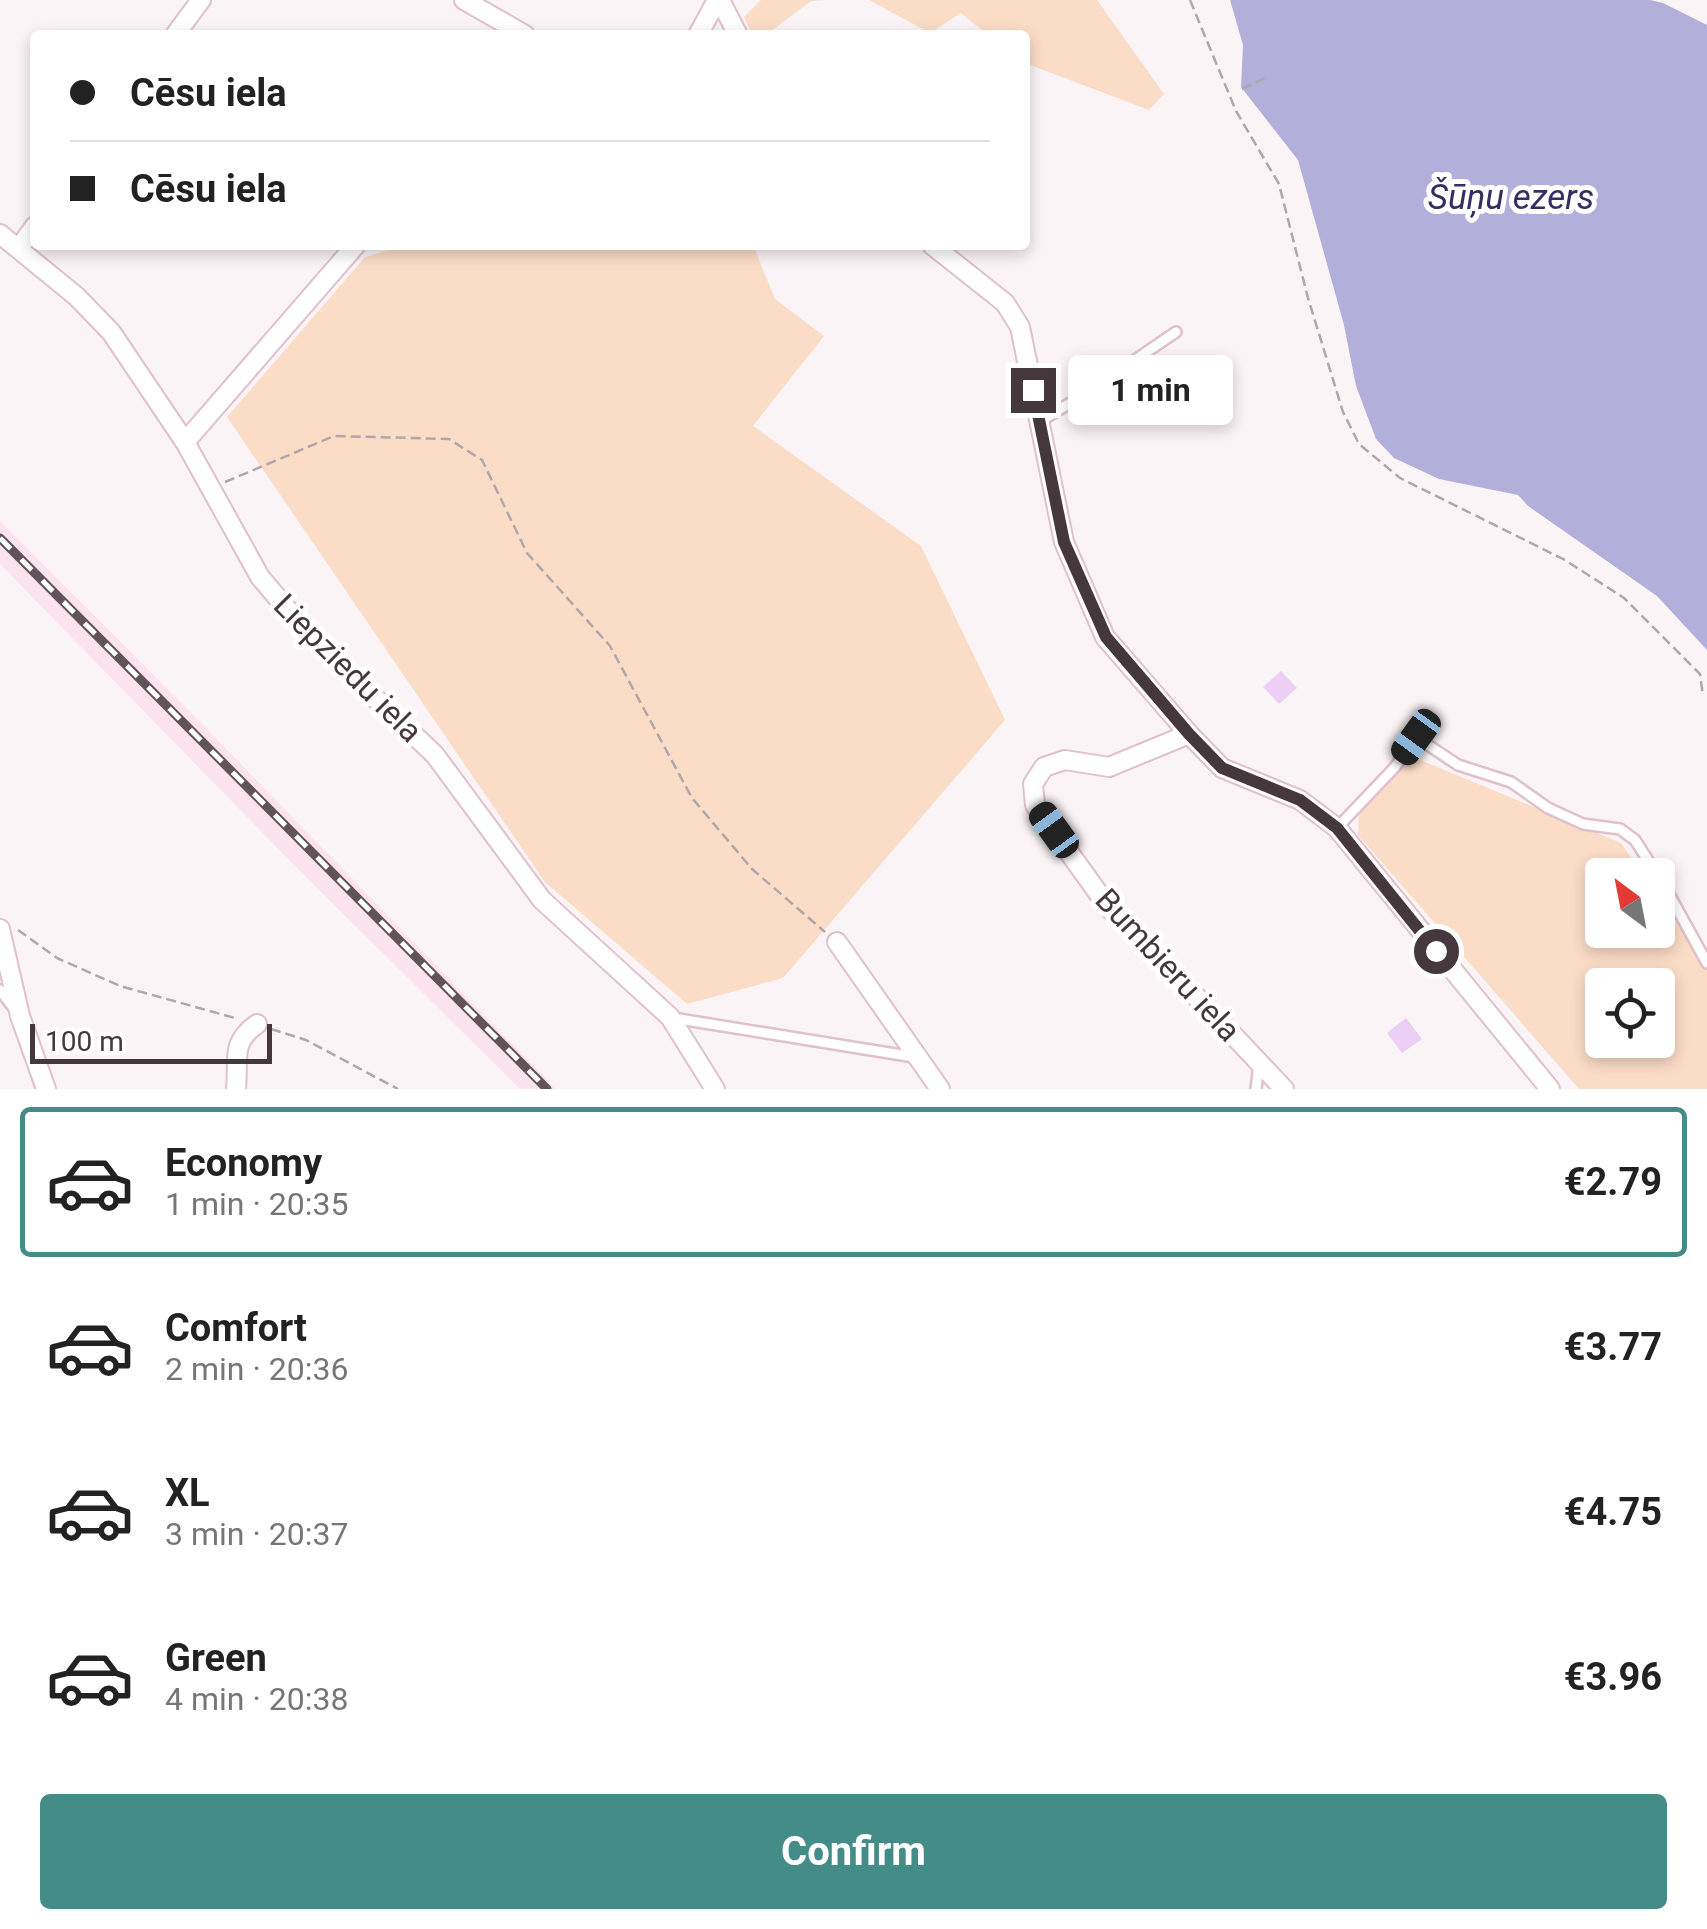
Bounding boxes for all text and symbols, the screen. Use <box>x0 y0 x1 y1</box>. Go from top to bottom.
text: Cēsu iela <box>130 71 287 115</box>
text: Cēsu iela <box>130 167 287 211</box>
water label: Šūņu ezers <box>1428 176 1594 218</box>
callout: 1 min <box>1068 355 1233 425</box>
route end <box>1011 368 1056 413</box>
text: 1 min <box>1110 371 1191 409</box>
street label: Liepziedu iela <box>266 586 430 750</box>
car <box>1386 704 1446 770</box>
car <box>1024 797 1084 863</box>
north arrow <box>1585 858 1675 948</box>
map controls <box>1585 858 1675 1058</box>
street label: Bumbieru iela <box>1088 881 1248 1049</box>
route start <box>1414 929 1459 974</box>
button: locate <box>1585 968 1675 1058</box>
scale bar <box>30 1019 272 1064</box>
text: 100 m <box>45 1025 124 1058</box>
icon: car <box>45 1137 135 1227</box>
text: Economy <box>165 1141 322 1185</box>
text: €2.79 <box>1564 1160 1662 1204</box>
text: 1 min · 20:35 <box>165 1185 348 1223</box>
icon: car <box>45 1302 135 1392</box>
text: Comfort <box>165 1306 307 1350</box>
text: €3.77 <box>1564 1325 1662 1369</box>
text: 2 min · 20:36 <box>165 1350 348 1388</box>
icon: car <box>45 1467 135 1557</box>
text: XL <box>165 1471 210 1515</box>
text: €4.75 <box>1564 1490 1662 1534</box>
text: 3 min · 20:37 <box>165 1515 348 1553</box>
icon: car <box>45 1632 135 1722</box>
text: Green <box>165 1636 267 1680</box>
text: €3.96 <box>1564 1655 1662 1699</box>
text: 4 min · 20:38 <box>165 1680 348 1718</box>
button: Confirm <box>40 1794 1667 1909</box>

